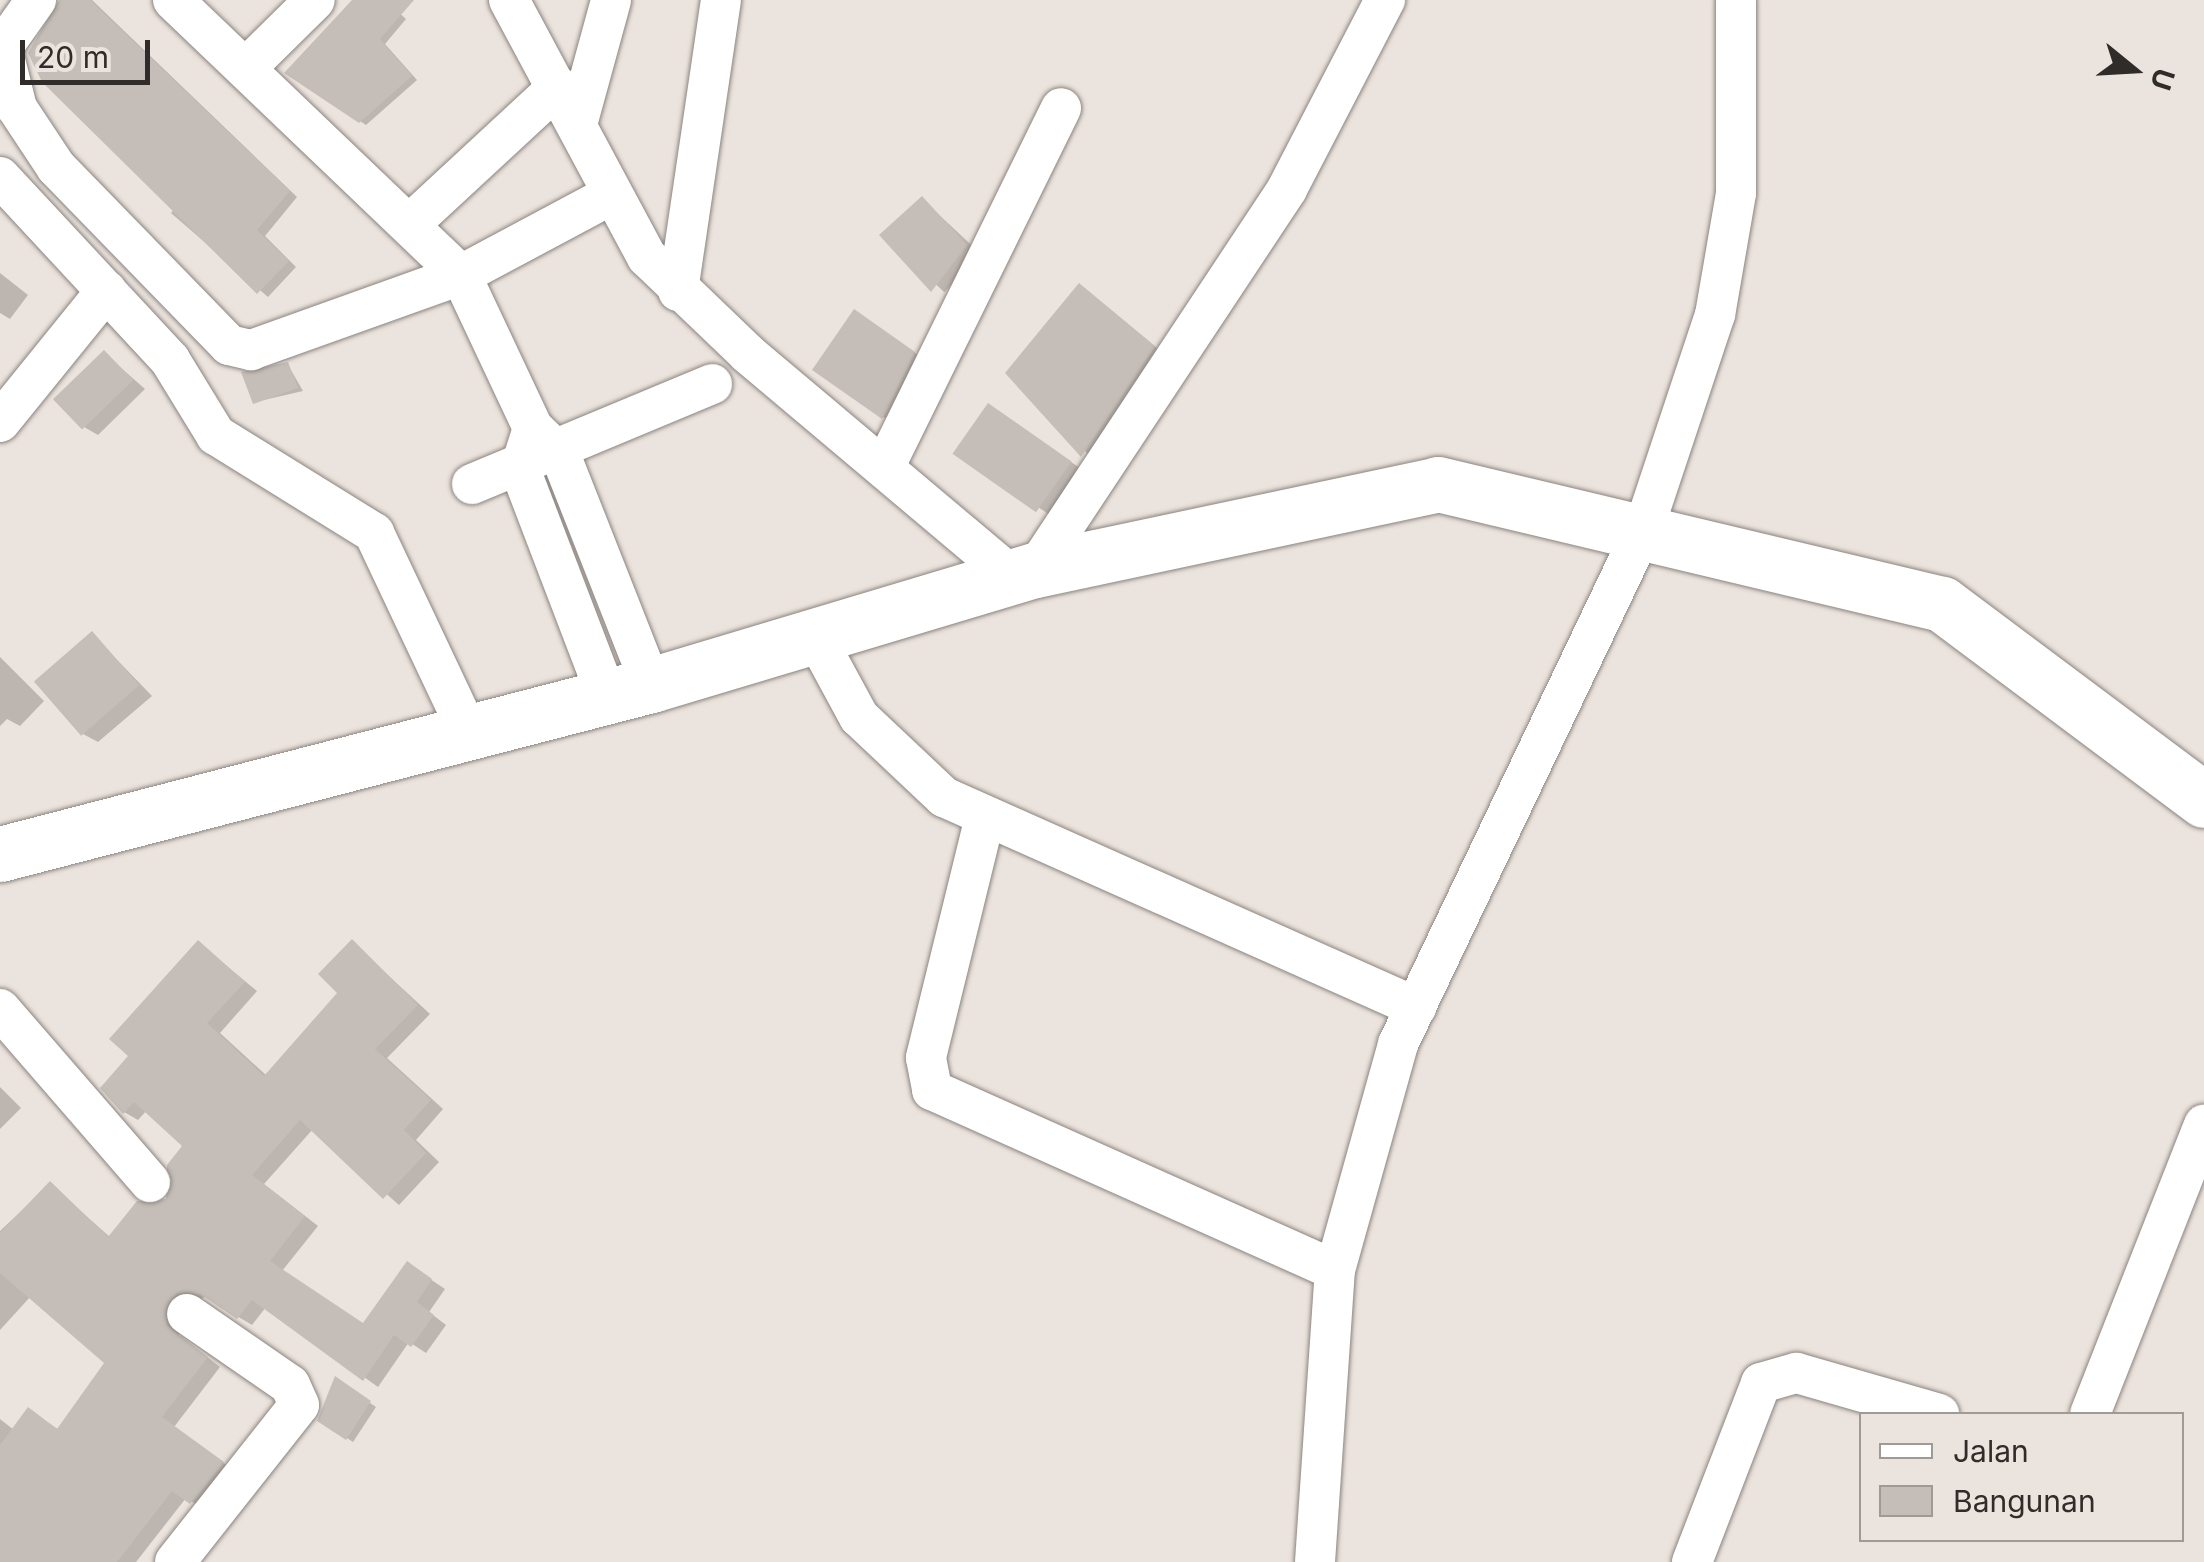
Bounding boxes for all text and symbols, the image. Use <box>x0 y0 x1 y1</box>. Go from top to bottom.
scale bar <box>25 20 155 82</box>
north arrow <box>2084 20 2184 120</box>
text: 20 m <box>37 39 109 75</box>
text: U <box>2143 64 2182 94</box>
legend <box>1859 1412 2184 1542</box>
text: Jalan <box>1953 1433 2029 1469</box>
text: Bangunan <box>1953 1483 2096 1519</box>

